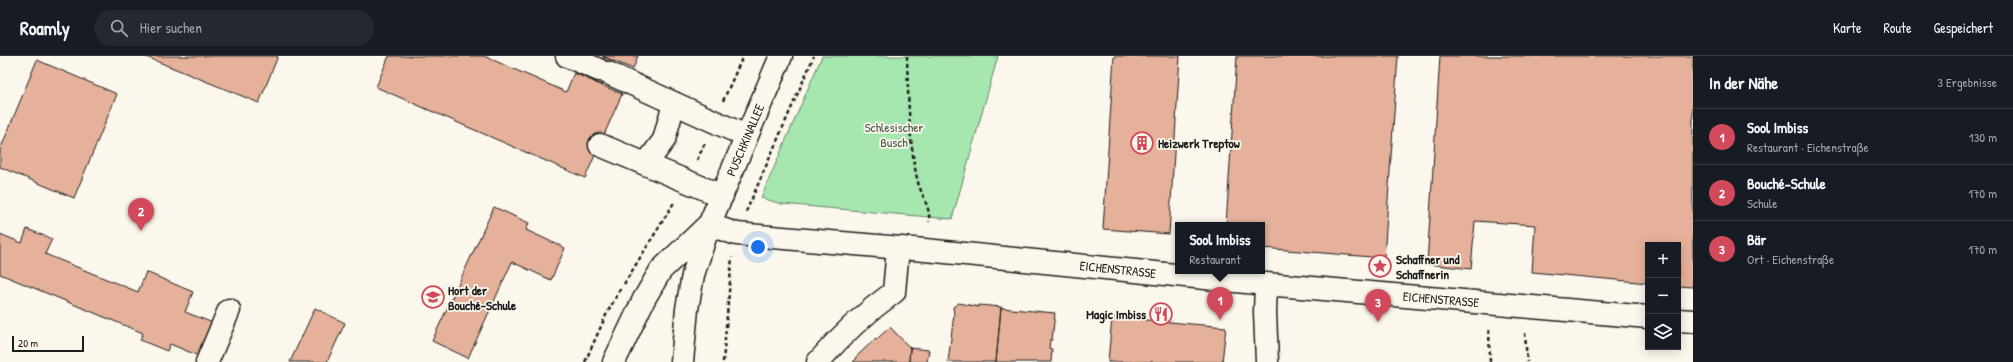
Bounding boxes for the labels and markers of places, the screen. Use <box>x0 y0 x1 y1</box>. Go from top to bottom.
building icon: Heizwerk Treptow <box>1129 130 1155 156</box>
place label: Heizwerk Treptow <box>1158 134 1240 153</box>
pin: 2 <box>128 198 154 231</box>
place label: Schaffner und Schaffnerin <box>1396 250 1461 283</box>
place icon: Schaffner und Schaffnerin <box>1367 253 1393 279</box>
place label: Hort der Bouché-Schule <box>448 281 517 314</box>
school or university icon: Hort der Bouché-Schule <box>420 284 446 310</box>
pin: 1 <box>1207 287 1233 320</box>
pin: 3 <box>1365 289 1391 322</box>
restaurant icon: Magic Imbiss <box>1148 301 1174 327</box>
place label: Magic Imbiss <box>1086 305 1146 324</box>

